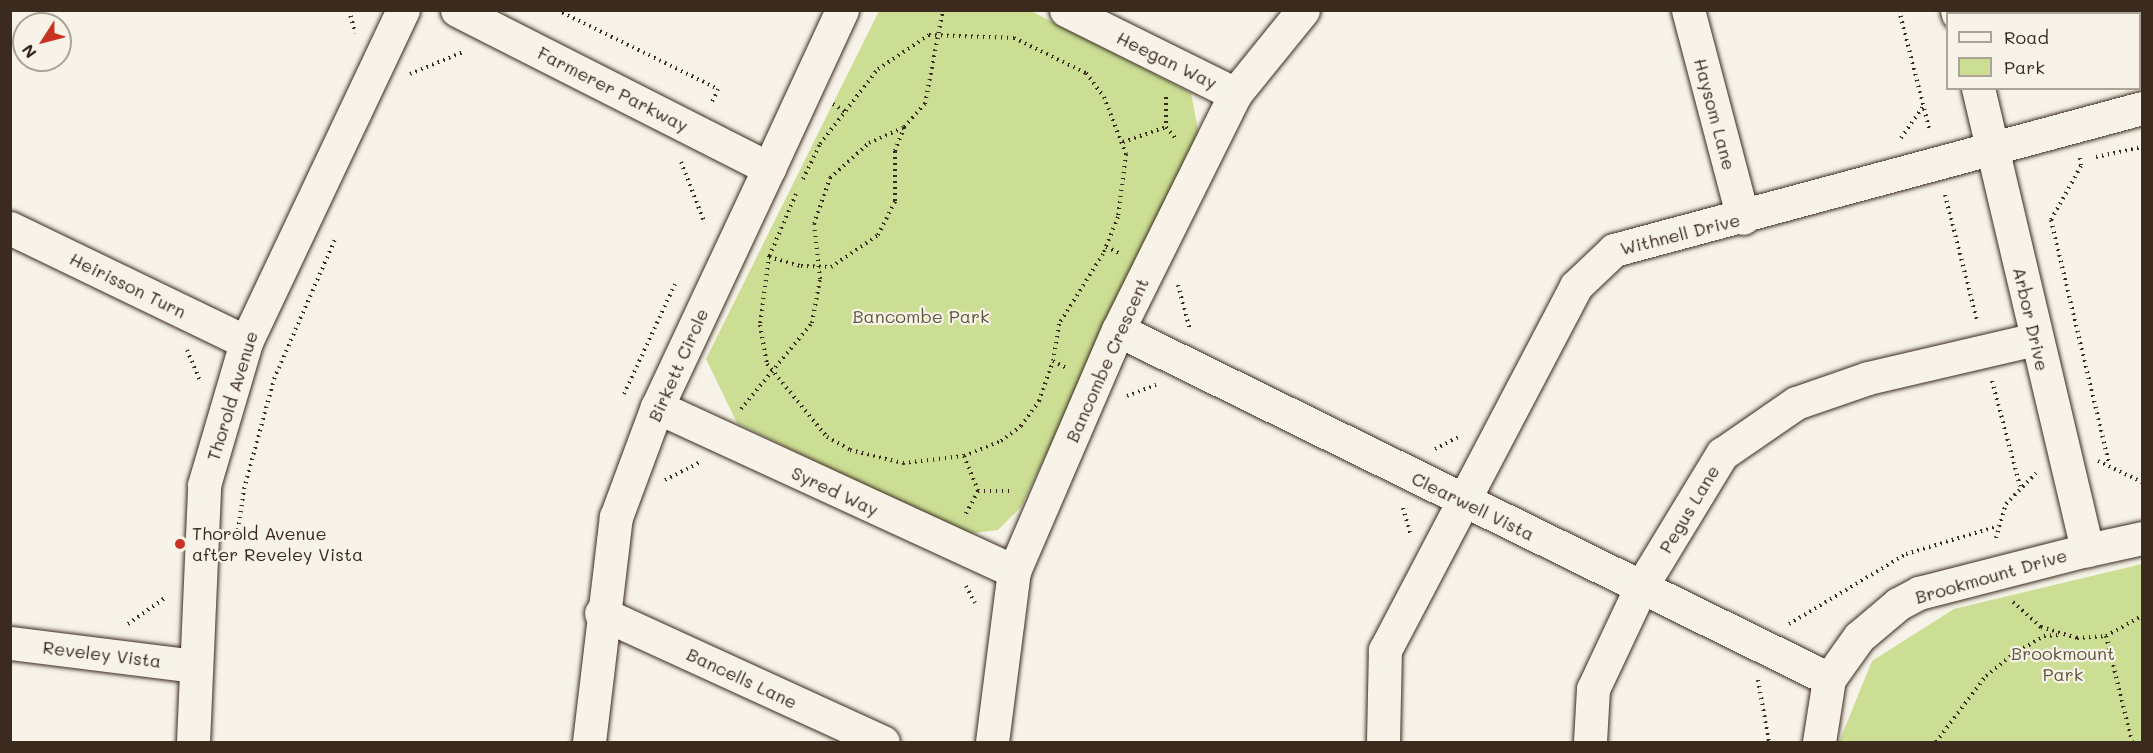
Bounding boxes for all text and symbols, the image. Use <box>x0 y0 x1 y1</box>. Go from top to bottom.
north arrow <box>12 12 72 72</box>
legend <box>1946 12 2141 90</box>
text: Road <box>2004 25 2049 49</box>
street label: Heegan Way <box>1113 26 1221 94</box>
text: N <box>17 41 41 63</box>
street label: Farmerer Parkway <box>534 42 692 136</box>
text: Park <box>2004 55 2045 79</box>
street label: Haysom Lane <box>1690 56 1740 172</box>
street label: Withnell Drive <box>1618 209 1742 259</box>
street label: Heirisson Turn <box>66 247 190 323</box>
street label: Arbor Drive <box>2009 265 2053 373</box>
street label: Bancombe Crescent <box>1061 274 1153 446</box>
street label: Birkett Circle <box>643 305 713 425</box>
park label: Bancombe Park <box>852 305 990 327</box>
street label: Thorold Avenue <box>202 329 262 463</box>
street label: Syred Way <box>788 461 882 521</box>
street label: Pegus Lane <box>1654 461 1724 557</box>
street label: Clearwell Vista <box>1408 467 1538 545</box>
place label: Thorold Avenue after Reveley Vista <box>192 523 363 566</box>
marker: Thorold Avenue after Reveley Vista <box>173 537 187 551</box>
street label: Brookmount Drive <box>1912 544 2070 608</box>
street label: Reveley Vista <box>42 636 162 672</box>
street label: Bancells Lane <box>683 643 801 713</box>
park label: Brookmount Park <box>2011 643 2115 686</box>

